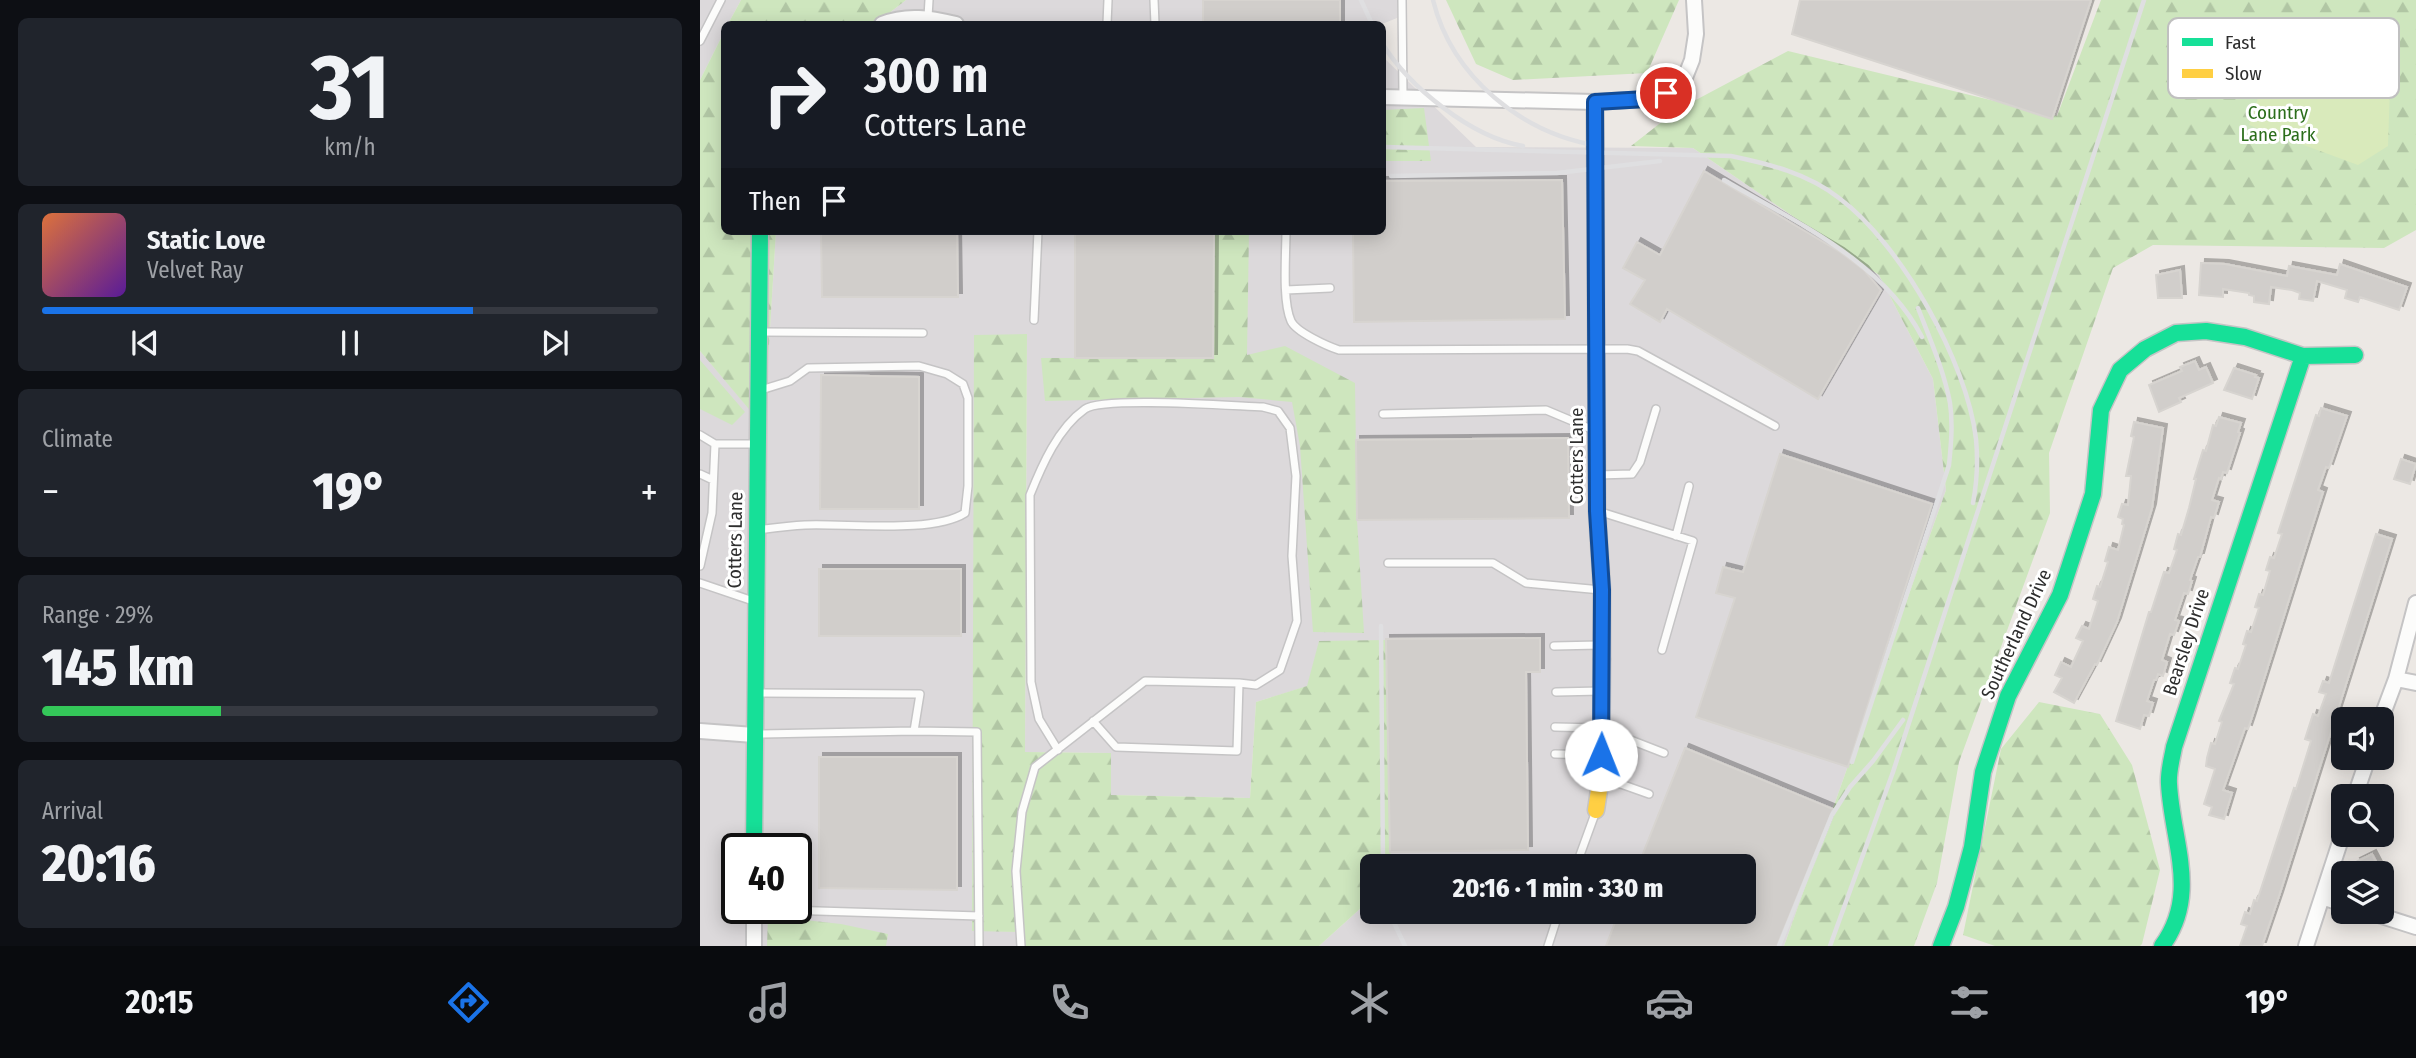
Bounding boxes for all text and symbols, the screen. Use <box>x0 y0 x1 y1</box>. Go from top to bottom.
legend <box>2168 18 2399 98</box>
text: Fast <box>2225 31 2256 54</box>
text: 31 <box>310 33 390 142</box>
text: 300 m <box>864 46 988 105</box>
icon: right <box>749 49 840 140</box>
text: Slow <box>2225 62 2262 85</box>
pin <box>1636 63 1696 123</box>
icon: arrive <box>1647 74 1685 112</box>
park label: Country Lane Park <box>2240 101 2316 146</box>
text: Cotters Lane <box>864 106 1027 144</box>
text: km/h <box>324 133 376 161</box>
icon: arrive <box>815 182 853 220</box>
text: Then <box>749 186 801 217</box>
text: Static Love <box>147 225 265 256</box>
text: Velvet Ray <box>147 256 243 284</box>
icon: previous <box>126 324 164 362</box>
icon: pause <box>331 324 369 362</box>
icon: next <box>536 324 574 362</box>
street label: Cotters Lane <box>1565 408 1588 504</box>
text: Climate <box>42 425 113 453</box>
text: 19° <box>313 460 387 523</box>
text: − <box>42 469 59 515</box>
text: + <box>641 469 658 515</box>
street label: Cotters Lane <box>723 491 747 589</box>
street label: Southerland Drive <box>1976 565 2056 703</box>
street label: Bearsley Drive <box>2158 586 2214 698</box>
text: Range · 29% <box>42 601 154 629</box>
text: 145 km <box>42 636 194 699</box>
map controls <box>2331 707 2394 924</box>
button: sound <box>2331 707 2394 770</box>
position arrow <box>1564 718 1638 792</box>
button: search <box>2331 784 2394 847</box>
text: Arrival <box>42 797 103 825</box>
text: 20:16 <box>42 832 156 895</box>
speed limit sign: 40 <box>721 833 812 924</box>
button: layers <box>2331 861 2394 924</box>
text: 20:16 · 1 min · 330 m <box>1453 873 1663 904</box>
icon: directions <box>444 978 493 1027</box>
icon: music <box>745 978 794 1027</box>
icon: phone <box>1045 978 1094 1027</box>
icon: climate <box>1345 978 1394 1027</box>
icon: car <box>1645 978 1694 1027</box>
icon: filters <box>1945 978 1994 1027</box>
text: 20:15 <box>126 983 193 1021</box>
text: 19° <box>2245 983 2290 1021</box>

